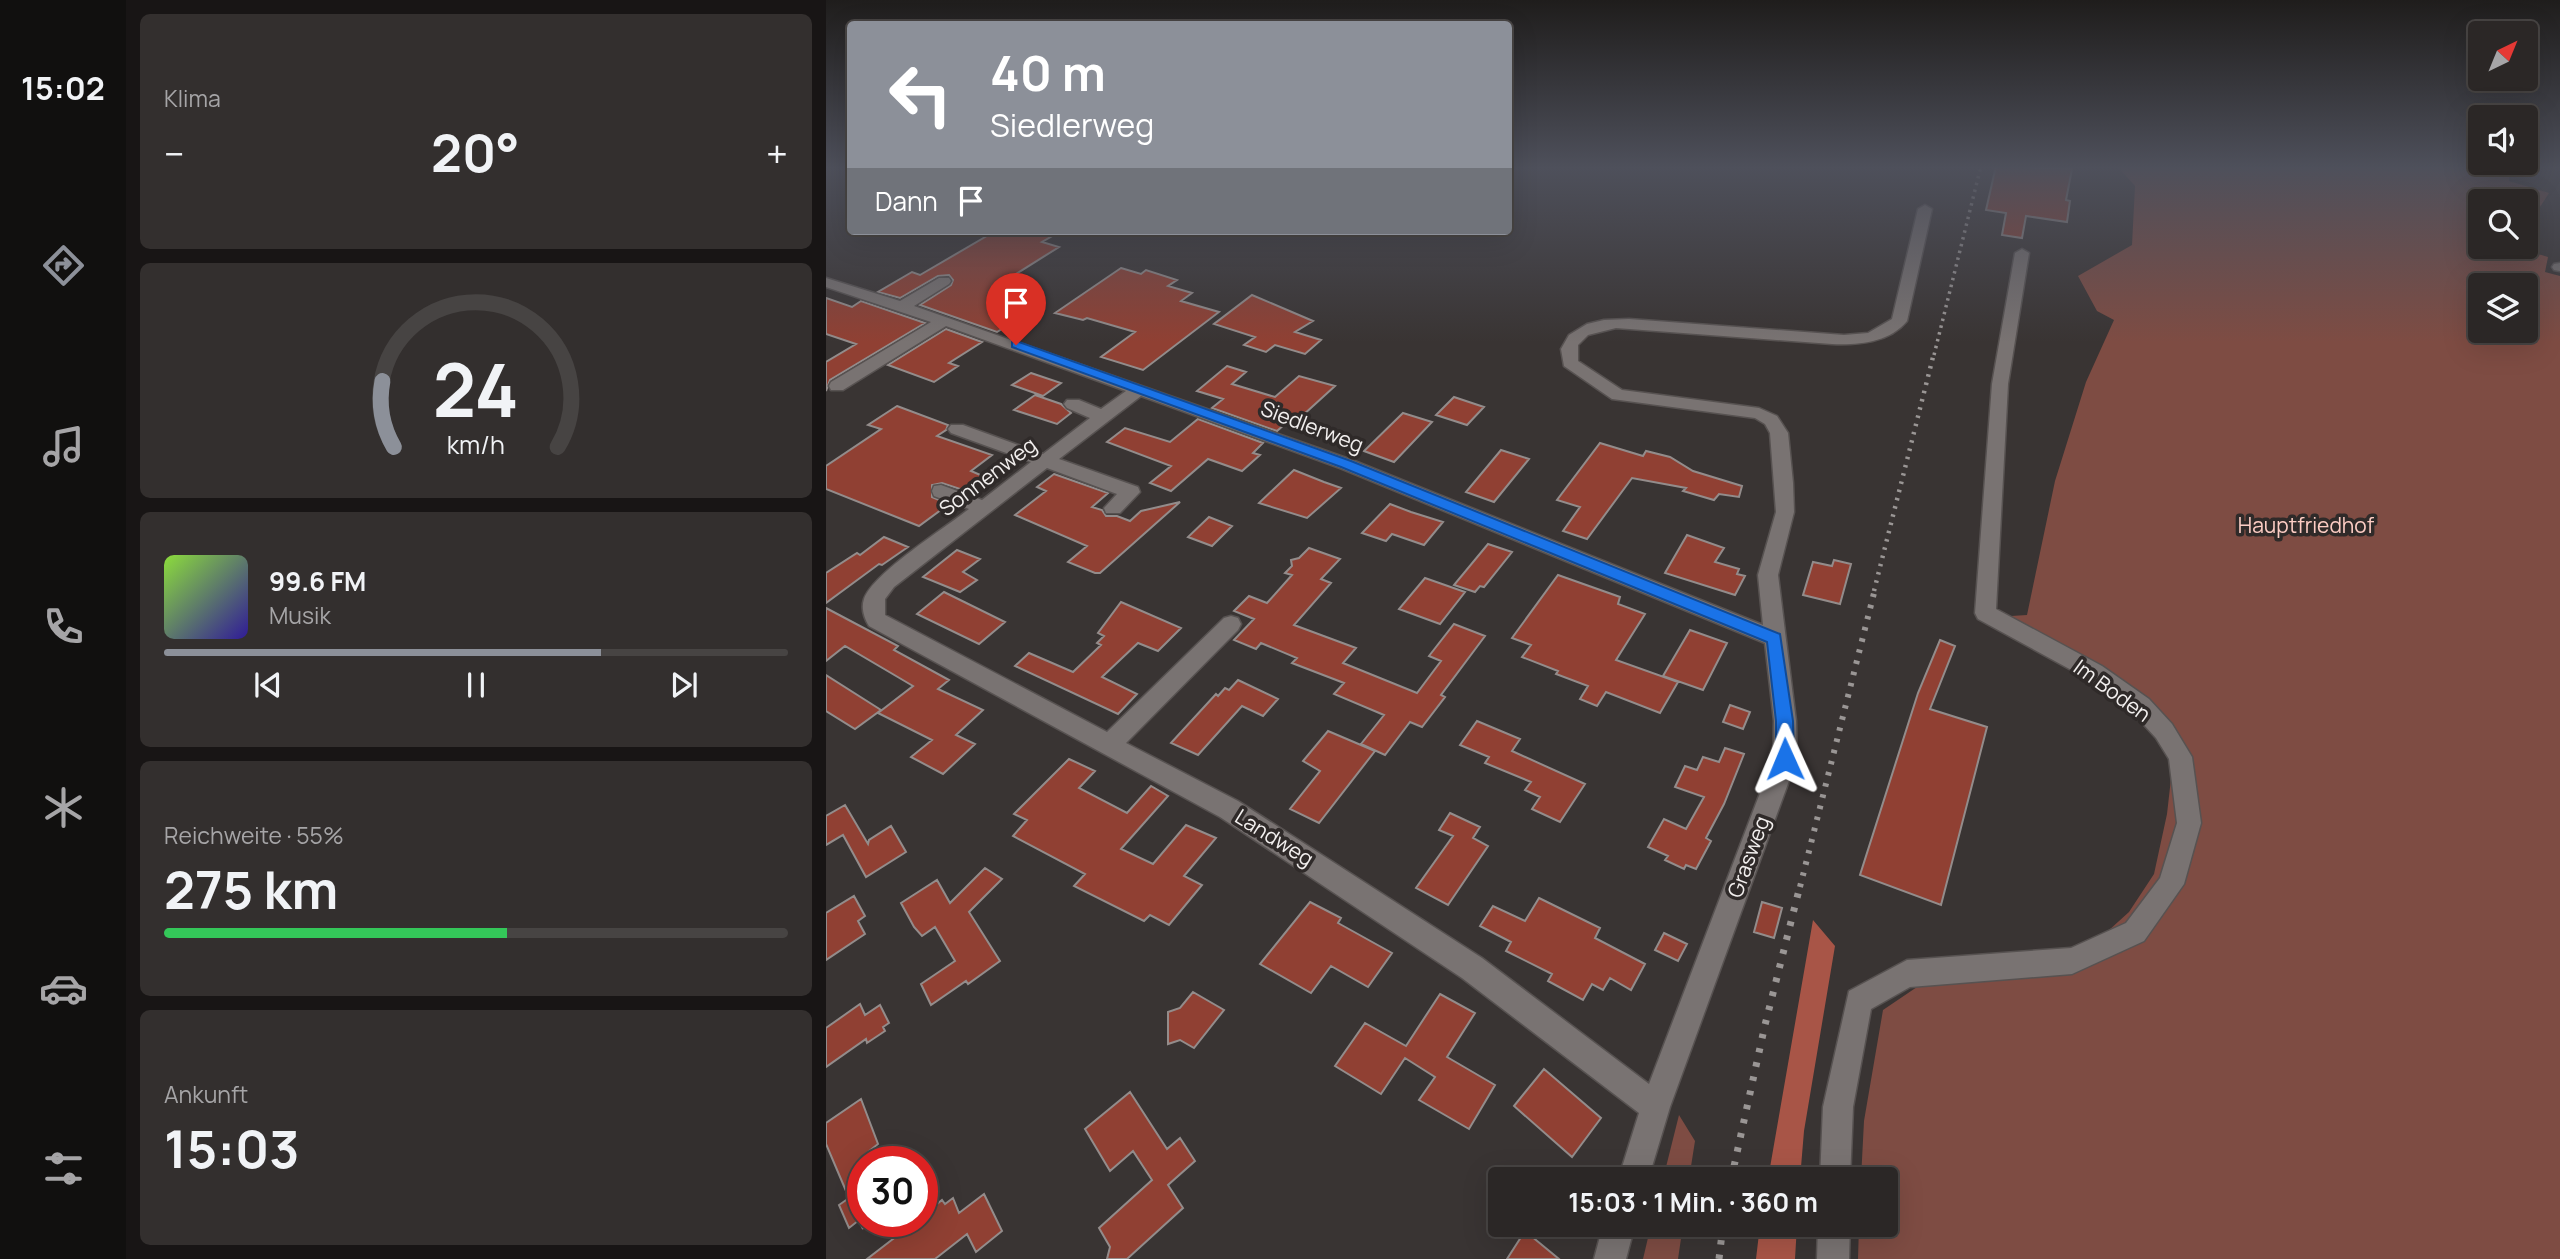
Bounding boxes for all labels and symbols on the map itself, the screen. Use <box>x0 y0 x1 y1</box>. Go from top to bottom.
north arrow <box>2468 21 2538 91</box>
pin <box>986 273 1046 345</box>
street label: Siedlerweg <box>1257 394 1368 458</box>
street label: Sonnenweg <box>933 430 1042 522</box>
park label: Hauptfriedhof <box>2238 511 2375 539</box>
street label: Im Boden <box>2068 653 2157 728</box>
position arrow <box>1748 722 1822 796</box>
street label: Landweg <box>1230 802 1319 872</box>
street label: Grasweg <box>1720 812 1776 901</box>
speed limit sign: 30 <box>847 1146 938 1237</box>

